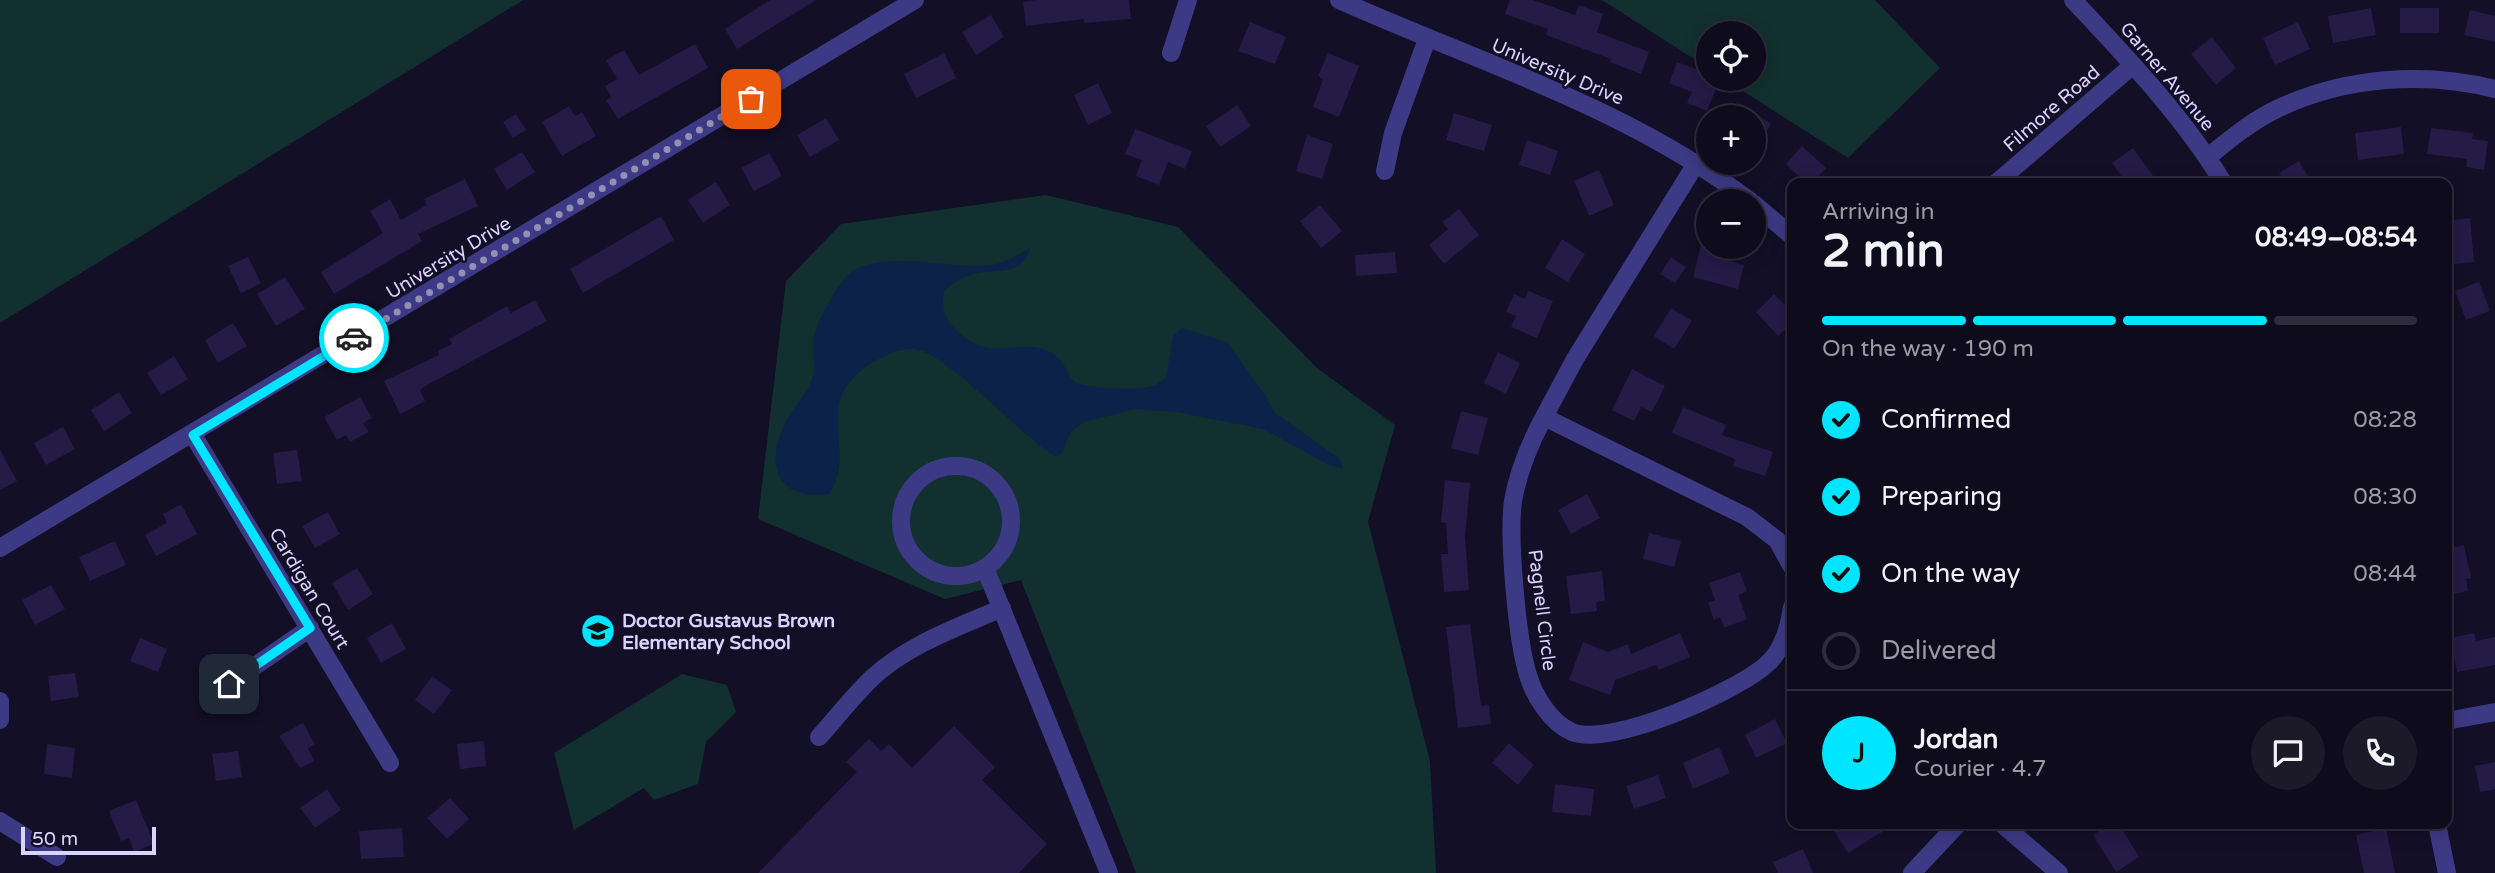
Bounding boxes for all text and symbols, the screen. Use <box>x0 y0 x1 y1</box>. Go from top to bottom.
street label: Garner Avenue <box>2115 18 2219 135</box>
map controls <box>1696 21 1766 259</box>
button: locate <box>1696 21 1766 91</box>
street label: University Drive <box>1488 34 1627 110</box>
street label: Filmore Road <box>1999 61 2104 156</box>
pin <box>721 69 781 129</box>
icon: bag <box>732 80 770 118</box>
button: + <box>1696 105 1766 175</box>
button: − <box>1696 189 1766 259</box>
text: Arriving in <box>1822 198 1935 226</box>
street label: University Drive <box>382 212 515 304</box>
text: 08:49–08:54 <box>2255 222 2417 253</box>
text: 2 min <box>1822 224 1945 279</box>
courier <box>319 303 389 373</box>
icon: car <box>335 319 373 357</box>
text: On the way · 190 m <box>1822 335 2034 363</box>
icon: check <box>1822 401 1860 439</box>
text: Confirmed <box>1881 404 2011 435</box>
text: 08:28 <box>2353 406 2417 434</box>
icon: check <box>1822 478 1860 516</box>
text: Preparing <box>1881 481 2002 512</box>
text: 08:30 <box>2353 483 2417 511</box>
street label: Cardigan Court <box>264 524 354 653</box>
street label: Pagnell Circle <box>1524 548 1560 672</box>
icon: check <box>1822 555 1860 593</box>
text: On the way <box>1881 558 2021 589</box>
text: 08:44 <box>2353 560 2417 588</box>
place label: Doctor Gustavus Brown Elementary School <box>622 610 835 655</box>
school or university icon: Doctor Gustavus Brown Elementary School <box>579 612 617 650</box>
text: Delivered <box>1881 635 1997 666</box>
pin <box>199 654 259 714</box>
icon: home <box>210 665 248 703</box>
button: chat <box>2251 716 2325 790</box>
button: phone <box>2343 716 2417 790</box>
text: Jordan <box>1914 724 1998 755</box>
text: J <box>1853 738 1865 769</box>
text: Courier · 4.7 <box>1914 755 2047 783</box>
scale bar <box>21 824 156 856</box>
text: 50 m <box>32 828 78 850</box>

